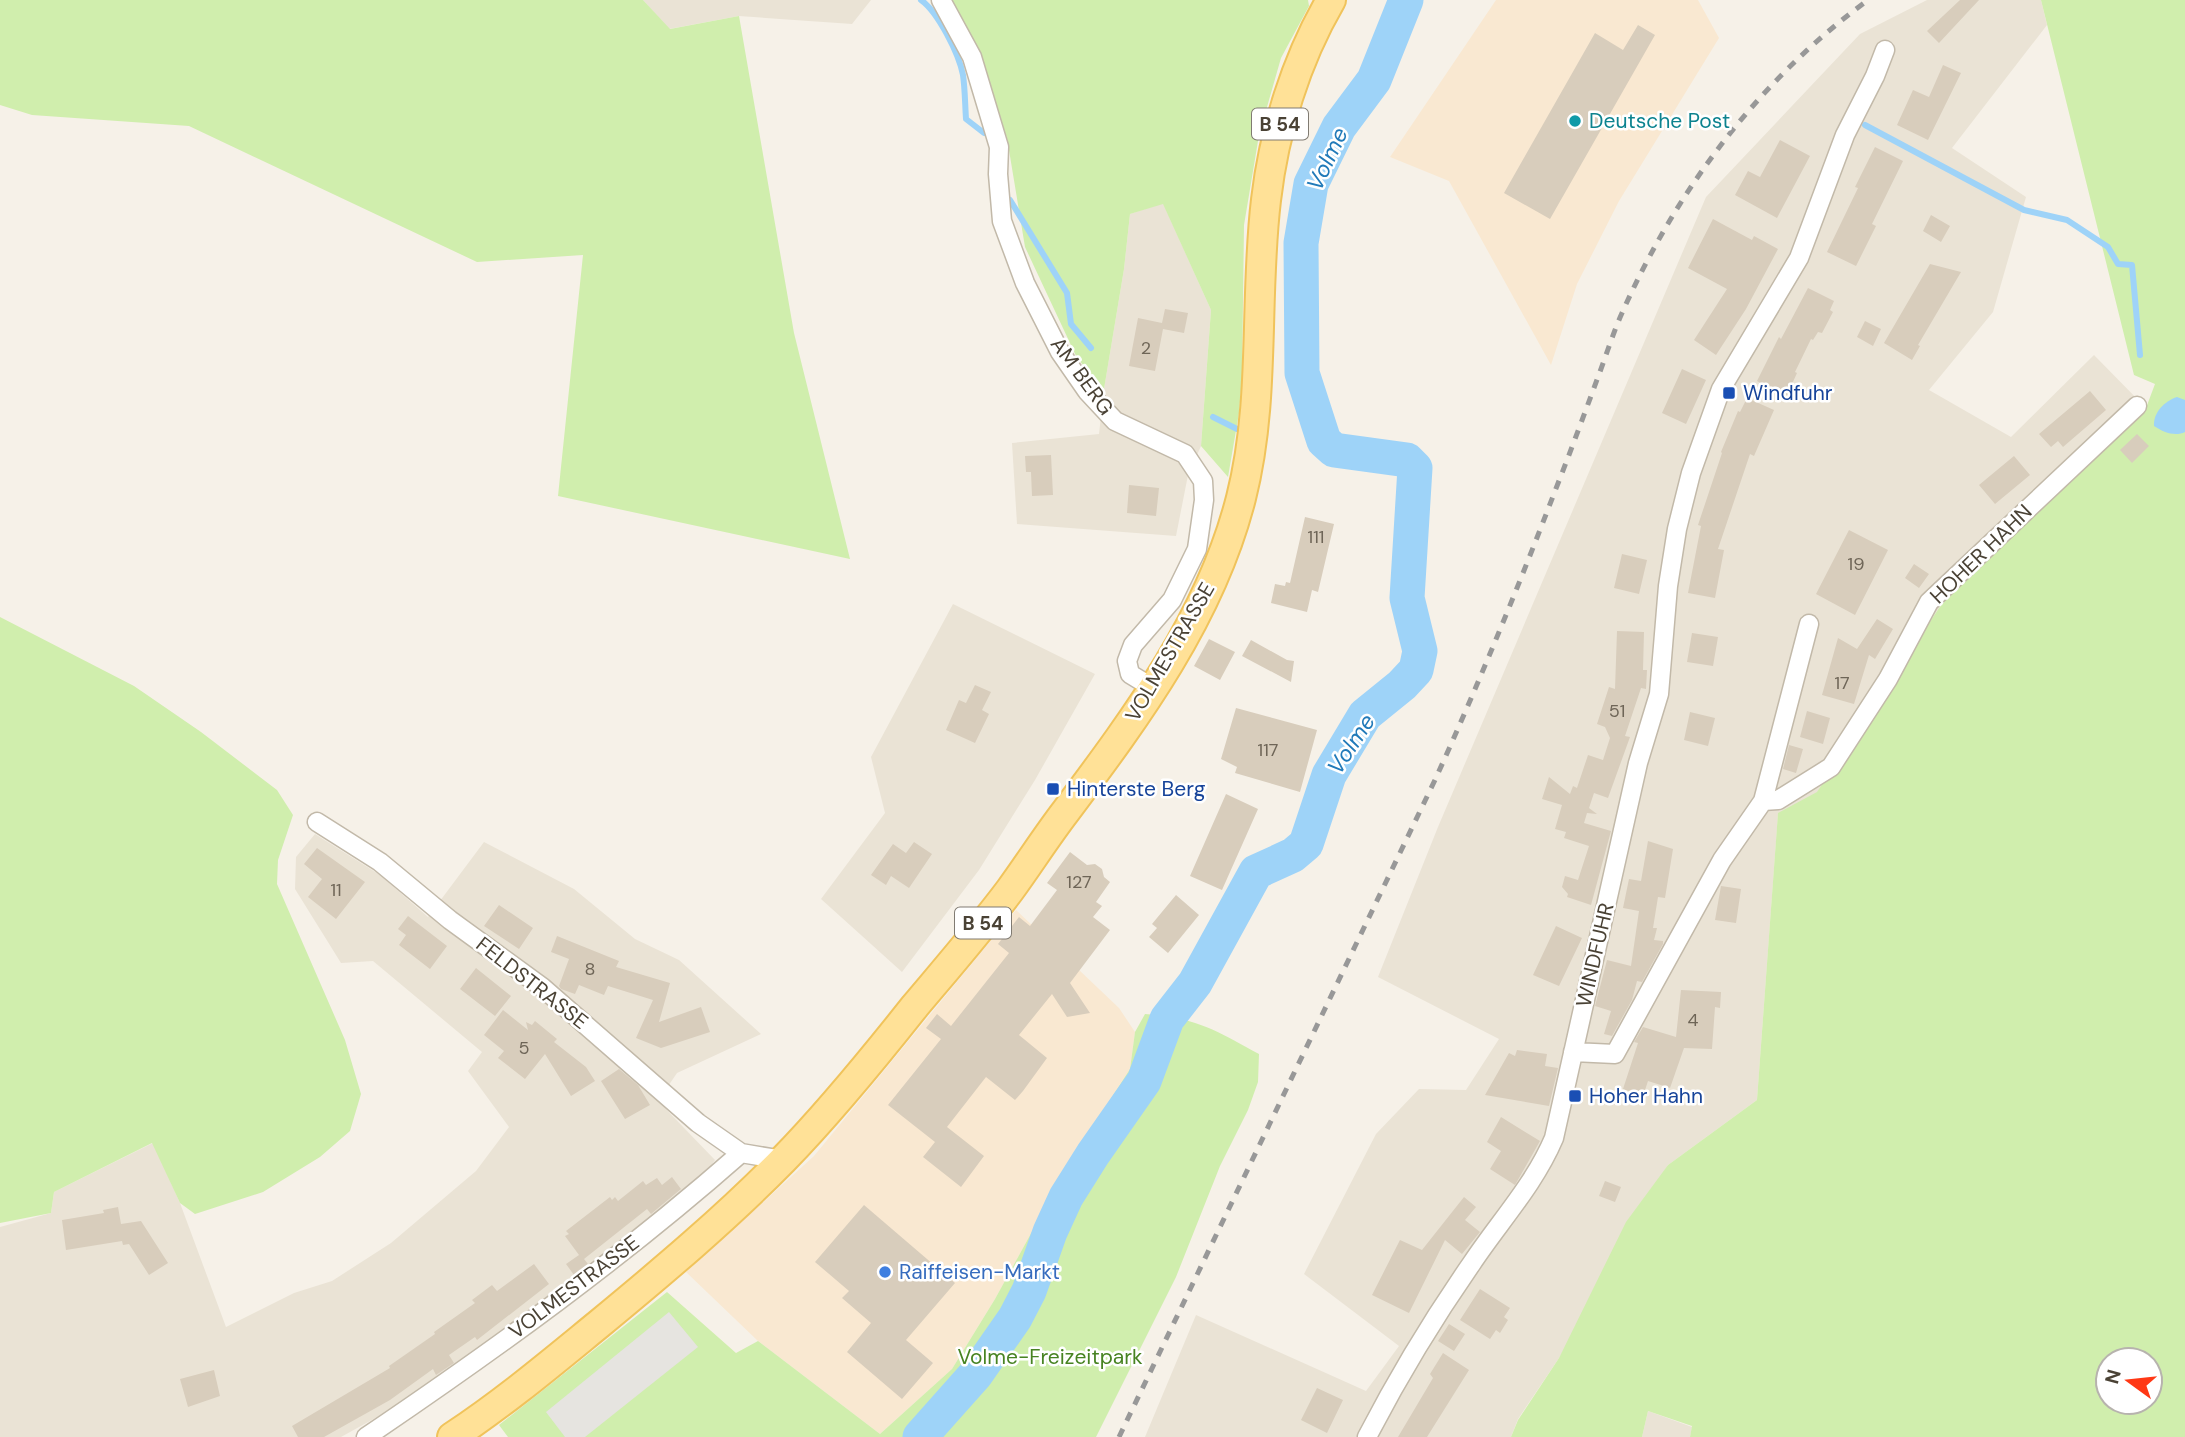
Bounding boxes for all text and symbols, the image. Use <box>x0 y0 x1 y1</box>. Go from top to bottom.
place label: Deutsche Post <box>1589 107 1730 135</box>
road number: B 54 <box>1252 108 1308 140</box>
marker: Deutsche Post <box>1567 113 1583 129</box>
water label: Volme <box>1299 122 1355 196</box>
street label: AM BERG <box>1044 331 1120 421</box>
house number: 2 <box>1141 336 1151 360</box>
place label: Windfuhr <box>1743 379 1833 407</box>
marker: Windfuhr <box>1721 385 1737 401</box>
street label: HOHER HAHN <box>1924 498 2038 610</box>
house number: 111 <box>1308 525 1324 549</box>
house number: 19 <box>1848 552 1864 576</box>
street label: VOLMESTRASSE <box>1119 577 1221 727</box>
house number: 17 <box>1834 671 1850 695</box>
house number: 51 <box>1609 699 1625 723</box>
water label: Volme <box>1320 708 1382 780</box>
house number: 117 <box>1258 738 1278 762</box>
place label: Hinterste Berg <box>1067 775 1206 803</box>
marker: Hinterste Berg <box>1045 781 1061 797</box>
house number: 127 <box>1066 870 1092 894</box>
house number: 11 <box>330 878 342 902</box>
street label: WINDFUHR <box>1569 900 1621 1010</box>
road number: B 54 <box>955 908 1011 939</box>
street label: FELDSTRASSE <box>470 930 594 1036</box>
house number: 8 <box>585 957 595 981</box>
house number: 4 <box>1688 1008 1699 1032</box>
house number: 5 <box>519 1036 529 1060</box>
place label: Hoher Hahn <box>1589 1082 1703 1110</box>
marker: Hoher Hahn <box>1567 1088 1583 1104</box>
street label: VOLMESTRASSE <box>503 1229 645 1345</box>
place label: Raiffeisen-Markt <box>899 1258 1060 1286</box>
marker: Raiffeisen-Markt <box>877 1264 893 1280</box>
park label: Volme-Freizeitpark <box>957 1343 1143 1371</box>
north arrow <box>2094 1346 2164 1416</box>
text: N <box>2099 1367 2127 1387</box>

